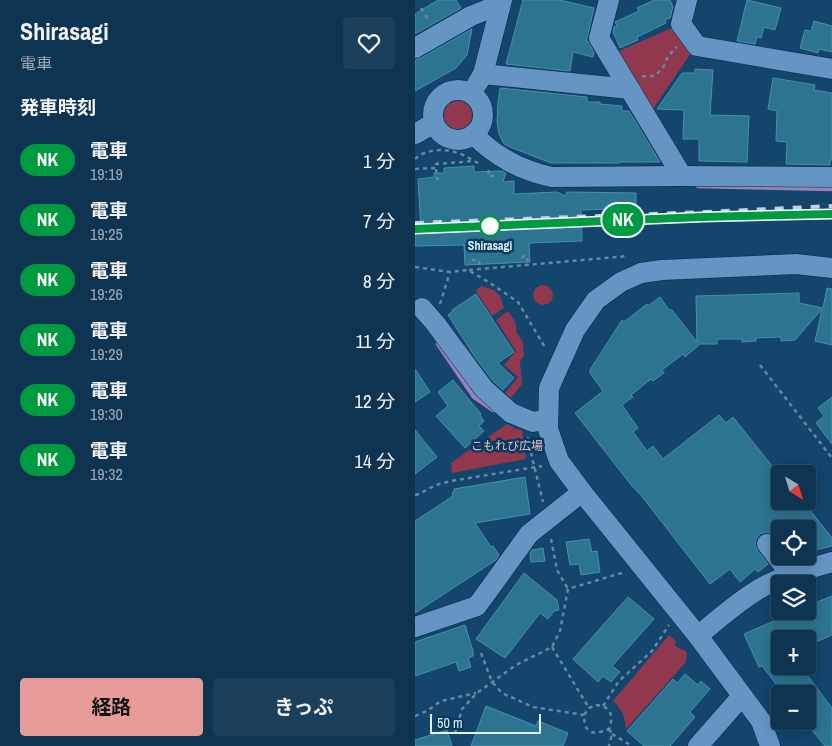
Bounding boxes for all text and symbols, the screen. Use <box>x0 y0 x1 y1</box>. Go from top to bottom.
text: Shirasagi <box>20 15 109 47</box>
button: heart <box>343 17 395 69</box>
text: 電車 <box>20 52 52 74</box>
text: 発車時刻 <box>20 94 96 120</box>
text: 電車 <box>90 137 128 163</box>
text: NK <box>37 147 58 172</box>
text: 1 分 <box>363 148 395 174</box>
text: 19:19 <box>90 163 123 185</box>
text: 電車 <box>90 197 128 223</box>
line badge: NK <box>601 204 645 236</box>
text: NK <box>37 207 58 232</box>
text: NK <box>612 207 634 232</box>
text: 7 分 <box>363 208 395 234</box>
marker: Shirasagi <box>479 215 501 237</box>
text: 19:25 <box>90 223 123 245</box>
place label: Shirasagi <box>468 238 512 254</box>
text: 電車 <box>90 257 128 283</box>
text: NK <box>37 267 58 292</box>
text: 8 分 <box>363 268 395 294</box>
text: 19:26 <box>90 283 123 305</box>
text: 電車 <box>90 317 128 343</box>
text: NK <box>37 327 58 352</box>
text: 11 分 <box>355 328 395 354</box>
text: 19:29 <box>90 343 123 365</box>
text: 電車 <box>90 377 128 403</box>
text: NK <box>37 387 58 412</box>
text: 12 分 <box>354 388 395 414</box>
text: 19:30 <box>90 403 123 425</box>
text: 電車 <box>90 437 128 463</box>
park label: こもれび広場 <box>471 438 543 454</box>
text: NK <box>37 447 58 472</box>
text: 14 分 <box>354 448 395 474</box>
text: 19:32 <box>90 463 123 485</box>
north arrow <box>771 465 816 510</box>
map controls <box>771 465 816 730</box>
button: locate <box>771 520 816 565</box>
button: layers <box>771 575 816 620</box>
button: + <box>771 630 816 675</box>
button: 経路 <box>20 678 203 736</box>
button: きっぷ <box>213 678 395 736</box>
button: − <box>771 685 816 730</box>
scale bar <box>430 711 541 734</box>
text: 50 m <box>437 714 463 732</box>

